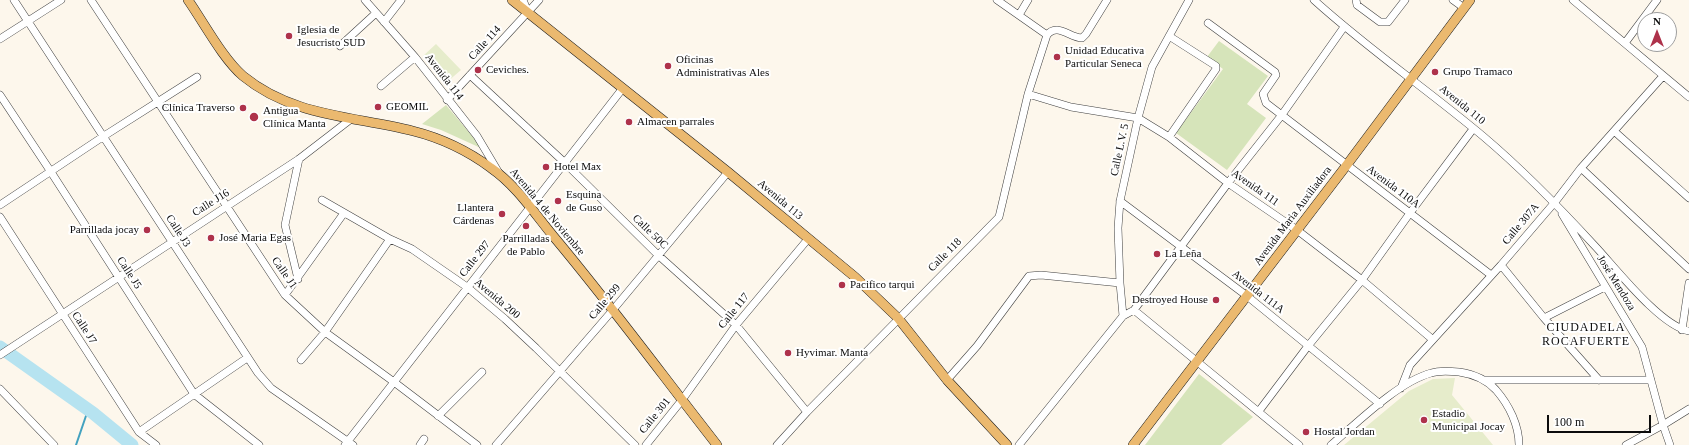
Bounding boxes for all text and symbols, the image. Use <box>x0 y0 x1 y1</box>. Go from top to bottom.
north arrow <box>1637 12 1677 52</box>
text: N <box>1653 15 1661 27</box>
place label: Iglesia de Jesucristo SUD <box>297 23 365 49</box>
street label: Calle 114 <box>466 23 504 63</box>
marker: Iglesia de Jesucristo SUD <box>284 31 294 41</box>
place label: Unidad Educativa Particular Seneca <box>1065 44 1144 70</box>
street label: Avenida 114 <box>422 51 466 103</box>
marker: Unidad Educativa Particular Seneca <box>1052 52 1062 62</box>
place label: Oficinas Administrativas Ales <box>676 53 769 79</box>
marker: Oficinas Administrativas Ales <box>663 61 673 71</box>
place label: Ceviches. <box>486 63 529 77</box>
marker: Ceviches. <box>473 65 483 75</box>
place label: Grupo Tramaco <box>1443 65 1513 79</box>
marker: Grupo Tramaco <box>1430 67 1440 77</box>
street label: Avenida 110 <box>1436 82 1488 128</box>
place label: GEOMIL <box>386 100 429 114</box>
place label: Clínica Traverso <box>162 101 235 115</box>
marker: GEOMIL <box>373 102 383 112</box>
marker: Clínica Traverso <box>238 103 248 113</box>
place label: Antigua Clínica Manta <box>263 104 326 130</box>
marker: Antigua Clínica Manta <box>248 111 260 123</box>
place label: Almacen parrales <box>637 115 714 129</box>
marker: Almacen parrales <box>624 117 634 127</box>
street label: Calle L.V. 5 <box>1108 123 1132 177</box>
place label: Hotel Max <box>554 160 601 174</box>
marker: Hotel Max <box>541 162 551 172</box>
street label: Avenida 110A <box>1364 163 1422 211</box>
street label: Avenida Maria Auxiliadora <box>1251 164 1335 268</box>
street label: Avenida 4 de Noviembre <box>507 166 587 258</box>
street label: Avenida 111 <box>1229 167 1281 209</box>
street label: Avenida 113 <box>755 177 805 223</box>
street label: Calle J16 <box>190 186 232 220</box>
place label: Esquina de Guso <box>566 188 602 214</box>
marker: Esquina de Guso <box>553 196 563 206</box>
street label: Calle 307A <box>1500 200 1542 248</box>
place label: Llantera Cárdenas <box>453 201 494 227</box>
marker: Llantera Cárdenas <box>497 209 507 219</box>
street label: Calle J3 <box>163 212 193 250</box>
street label: Calle 50C <box>629 212 671 252</box>
marker: Parrilladas de Pablo <box>521 221 531 231</box>
place label: Parrillada jocay <box>70 223 139 237</box>
marker: Parrillada jocay <box>142 225 152 235</box>
place label: José Maria Egas <box>219 231 291 245</box>
place label: Parrilladas de Pablo <box>502 232 550 258</box>
marker: José Maria Egas <box>206 233 216 243</box>
street label: Calle 118 <box>925 235 965 275</box>
street label: Calle 297 <box>457 238 493 280</box>
place label: La Leña <box>1165 247 1201 261</box>
marker: La Leña <box>1152 249 1162 259</box>
street label: José Mendoza <box>1594 253 1638 313</box>
street label: Calle J5 <box>114 254 144 292</box>
street label: Calle J1 <box>268 255 300 291</box>
street label: Avenida 111A <box>1229 267 1287 317</box>
street label: Avenida 200 <box>471 276 523 322</box>
place label: Pacifico tarqui <box>850 278 914 292</box>
marker: Pacifico tarqui <box>837 280 847 290</box>
street label: Calle 299 <box>586 281 624 323</box>
street label: Calle 117 <box>716 291 752 331</box>
place label: Destroyed House <box>1132 293 1208 307</box>
marker: Destroyed House <box>1211 295 1221 305</box>
street label: Calle J7 <box>69 309 99 347</box>
district label: CIUDADELA ROCAFUERTE <box>1542 321 1630 349</box>
place label: Hyvimar. Manta <box>796 346 868 360</box>
marker: Hyvimar. Manta <box>783 348 793 358</box>
street label: Calle 301 <box>637 395 673 437</box>
place label: Estadio Municipal Jocay <box>1432 407 1505 433</box>
scale bar <box>1549 407 1653 433</box>
marker: Estadio Municipal Jocay <box>1419 415 1429 425</box>
text: 100 m <box>1554 415 1584 429</box>
place label: Hostal Jordan <box>1314 425 1375 439</box>
marker: Hostal Jordan <box>1301 427 1311 437</box>

